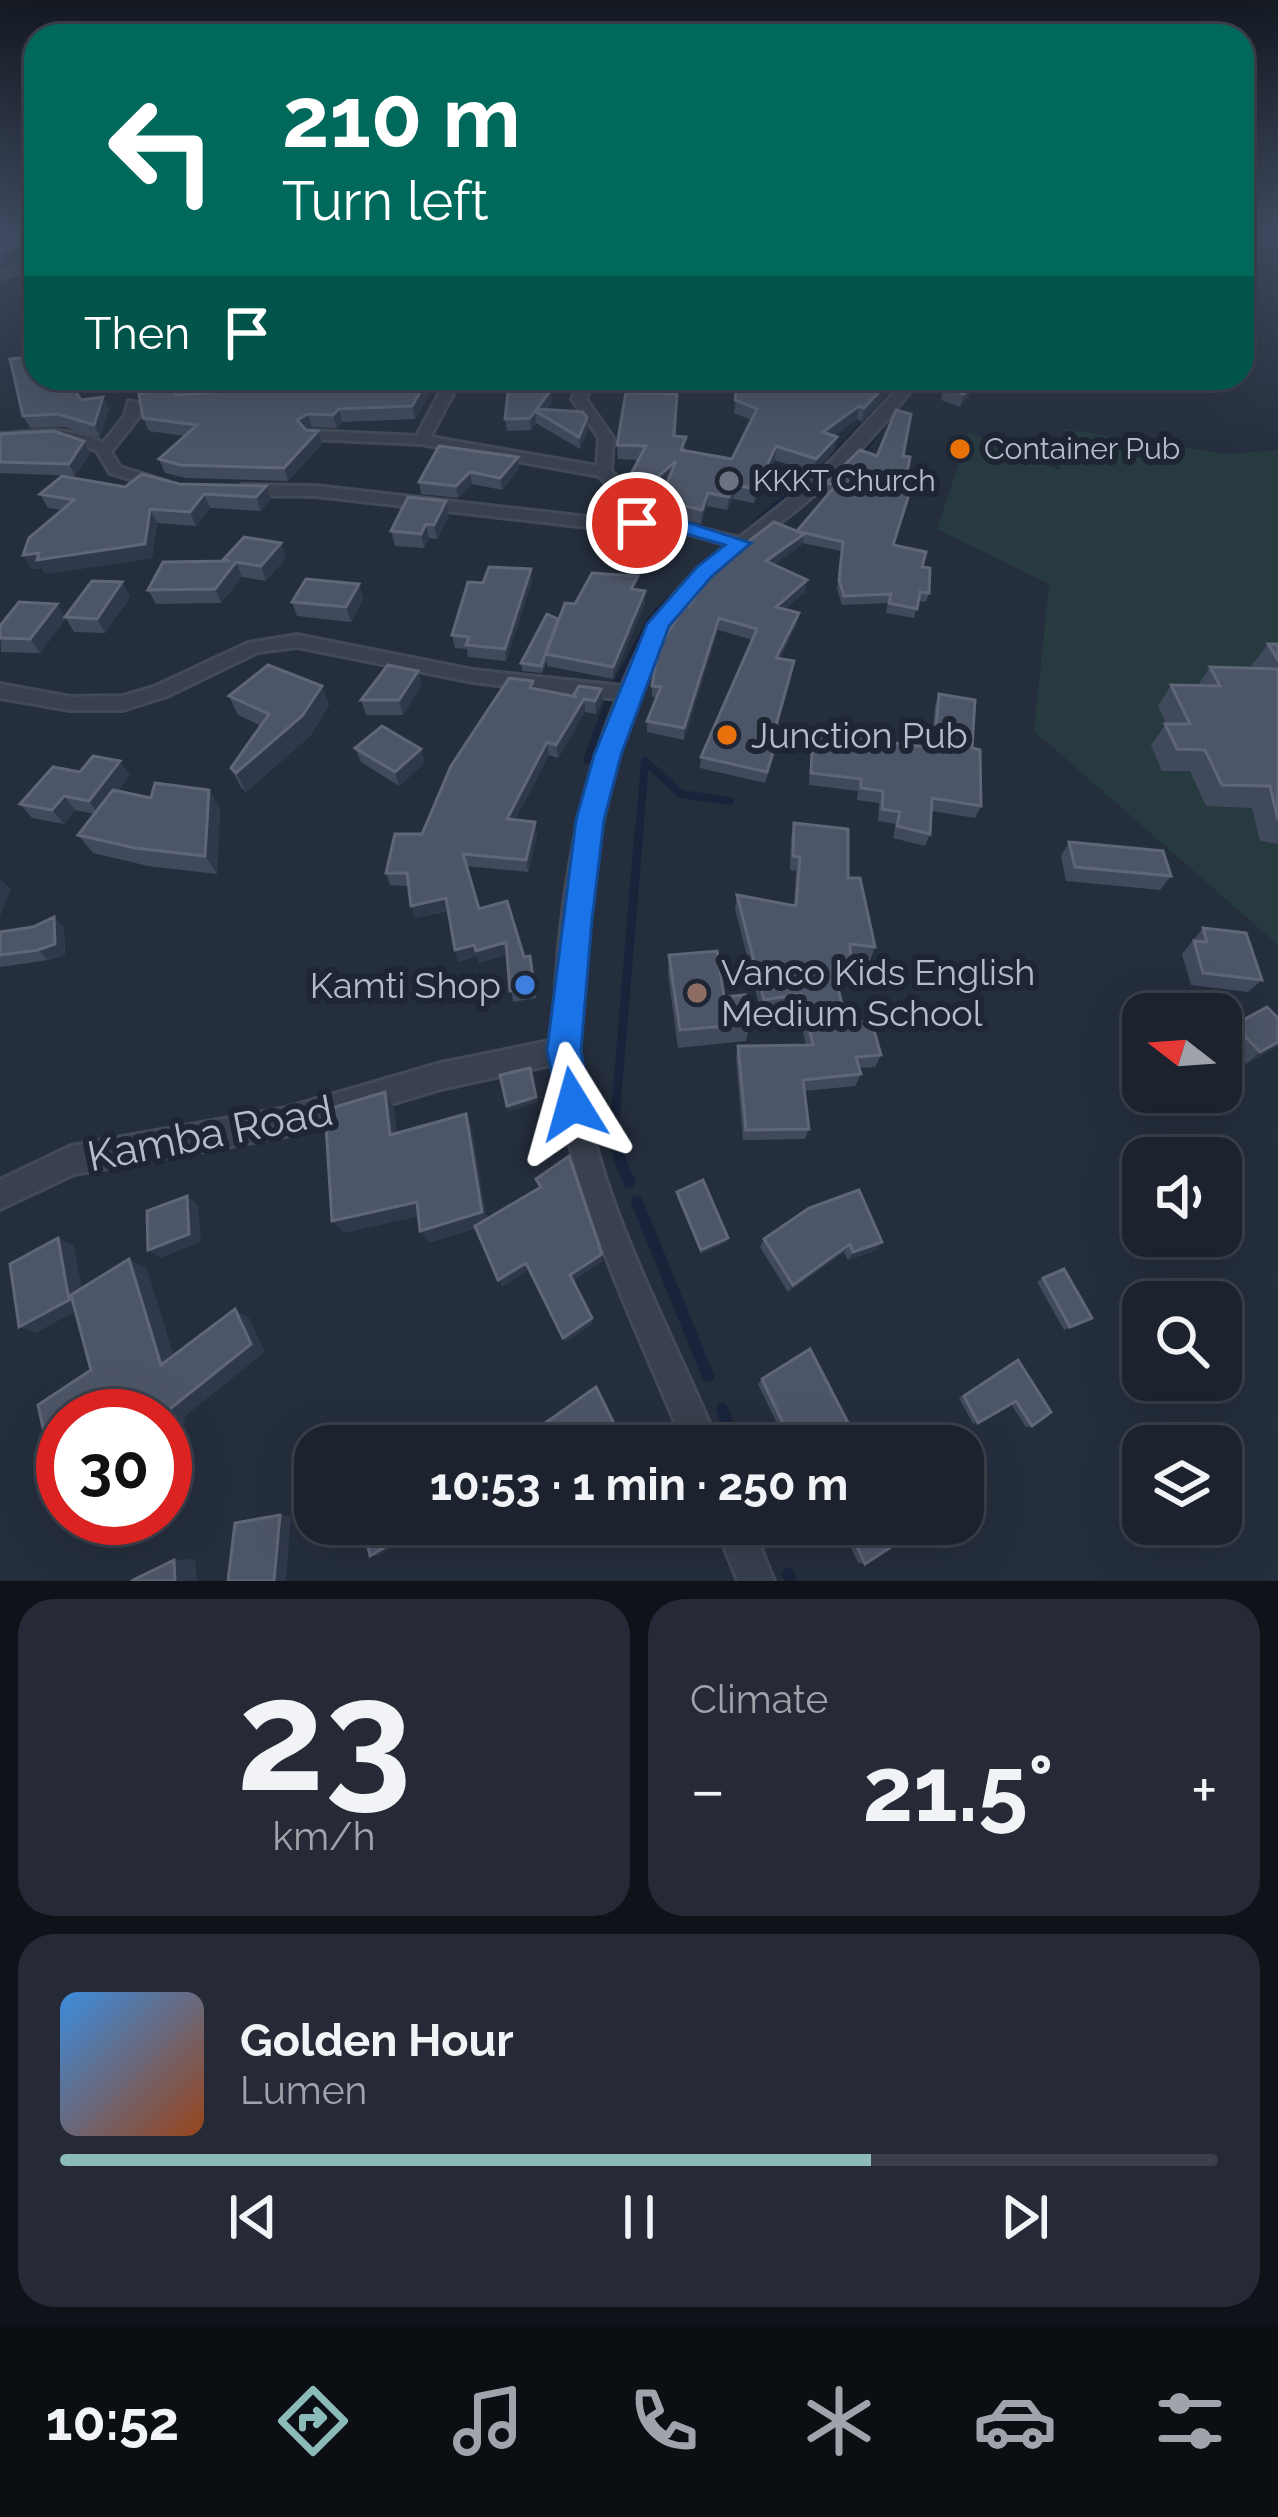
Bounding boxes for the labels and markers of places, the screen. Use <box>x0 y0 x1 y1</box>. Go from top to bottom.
place label: Container Pub <box>984 431 1180 466</box>
marker: Container Pub <box>947 436 973 462</box>
place label: KKKT Church <box>753 463 936 498</box>
marker: KKKT Church <box>716 468 742 494</box>
pin <box>586 472 688 574</box>
place label: Junction Pub <box>751 714 968 756</box>
marker: Junction Pub <box>714 722 740 748</box>
place label: Vanco Kids English Medium School <box>721 951 1035 1034</box>
place label: Kamti Shop <box>310 964 501 1006</box>
marker: Kamti Shop <box>512 972 538 998</box>
marker: Vanco Kids English Medium School <box>684 980 710 1006</box>

